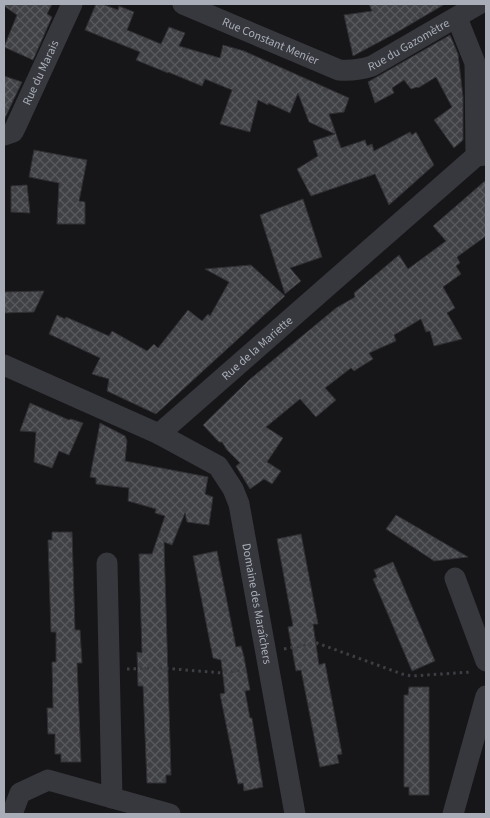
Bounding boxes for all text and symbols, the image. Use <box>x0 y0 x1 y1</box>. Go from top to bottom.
street label: Rue Constant Menier <box>219 13 322 70</box>
street label: Rue du Gazomètre <box>366 15 453 76</box>
street label: Rue du Marais <box>19 37 63 108</box>
street label: Rue de la Mariette <box>218 312 297 384</box>
street label: Domaine des Maraîchers <box>237 542 276 666</box>

